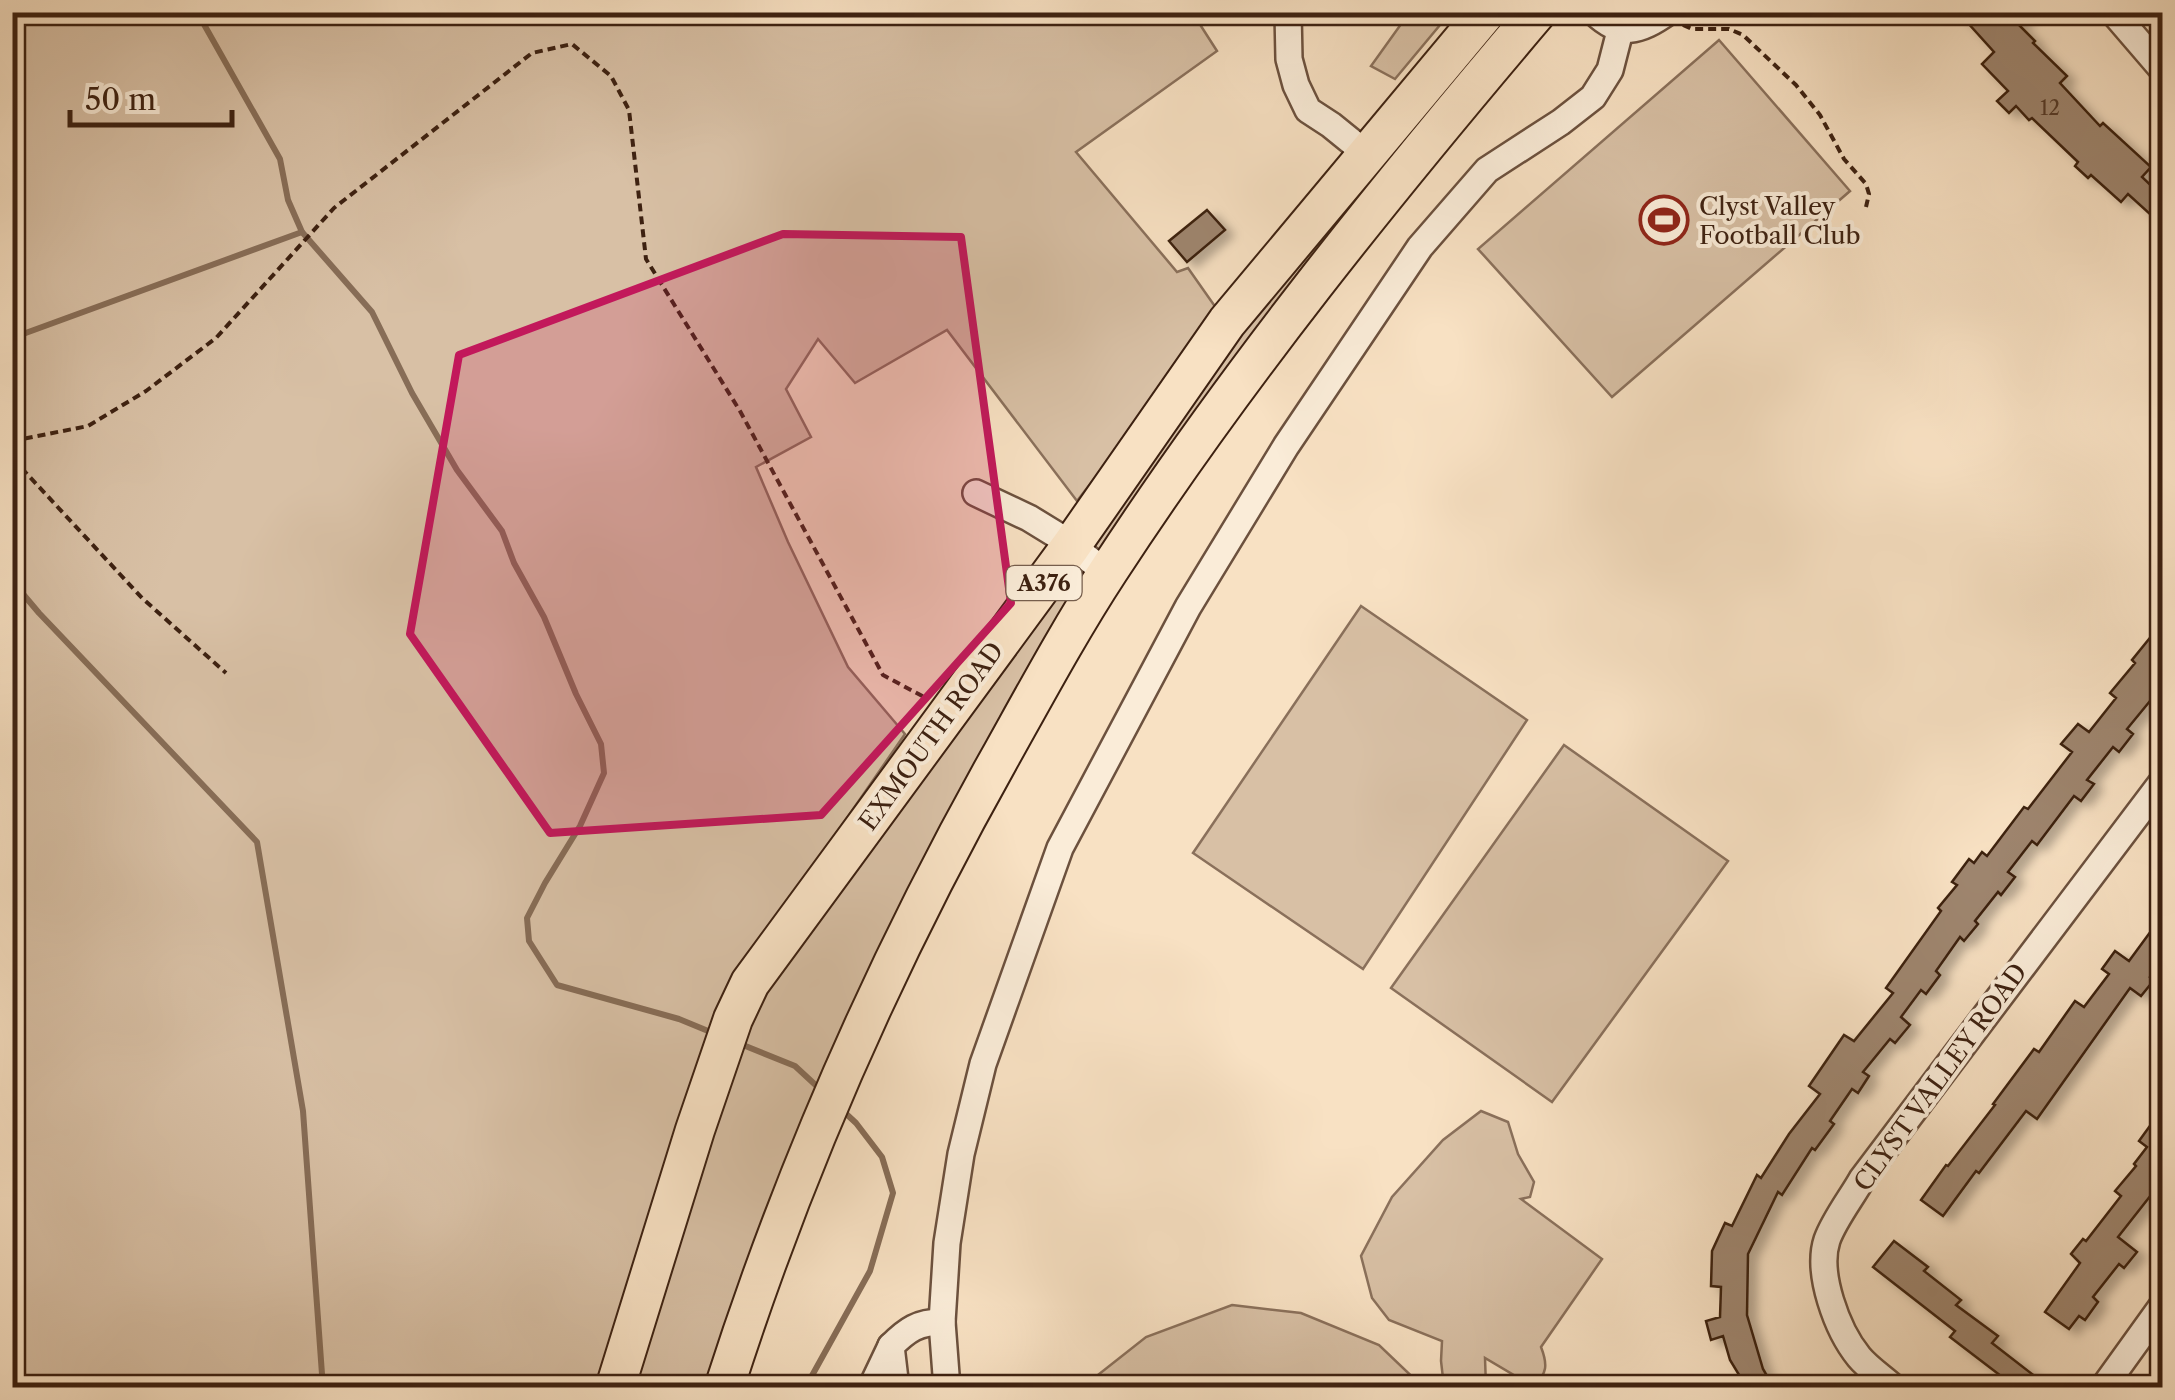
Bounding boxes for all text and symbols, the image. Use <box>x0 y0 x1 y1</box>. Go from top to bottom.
scale bar <box>70 65 232 127</box>
text: 50 m <box>85 81 156 118</box>
house number: 12 <box>2040 96 2060 120</box>
place label: Clyst Valley Football Club <box>1699 191 1861 251</box>
sports icon: Clyst Valley Football Club <box>1638 194 1690 246</box>
road number: A376 <box>1006 566 1082 600</box>
street label: EXMOUTH ROAD <box>853 636 1010 837</box>
street label: CLYST VALLEY ROAD <box>1847 957 2034 1197</box>

